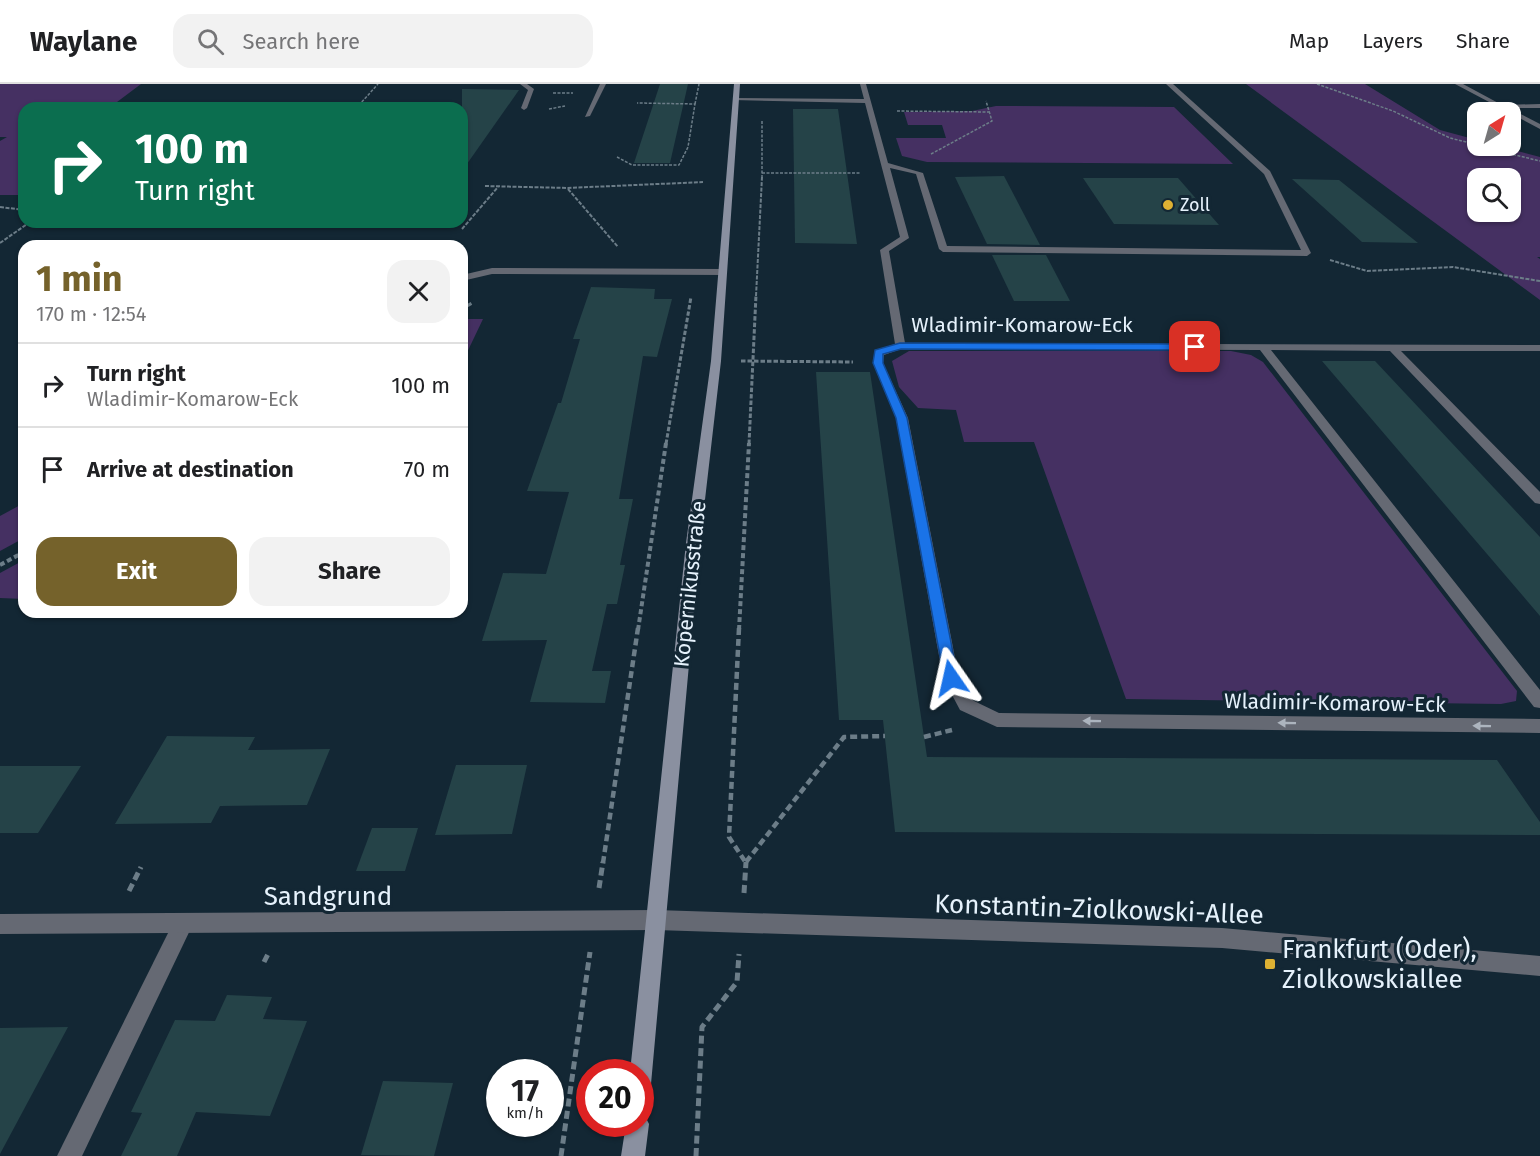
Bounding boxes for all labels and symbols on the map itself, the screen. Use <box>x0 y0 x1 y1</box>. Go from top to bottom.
north arrow <box>1467 102 1521 156</box>
place label: Zoll <box>1180 194 1210 216</box>
marker: Zoll <box>1161 198 1175 212</box>
street label: Wladimir-Komarow-Eck <box>911 312 1133 338</box>
pin <box>1169 321 1220 372</box>
street label: Kopernikusstraße <box>668 500 712 668</box>
position arrow <box>919 646 983 710</box>
street label: Wladimir-Komarow-Eck <box>1224 688 1446 718</box>
one-way arrow <box>1082 716 1101 726</box>
one-way arrow <box>1277 718 1296 728</box>
one-way arrow <box>1472 721 1491 730</box>
street label: Sandgrund <box>264 881 392 912</box>
street label: Konstantin-Ziolkowski-Allee <box>934 888 1264 931</box>
place label: Frankfurt (Oder), Ziolkowskiallee <box>1282 934 1477 995</box>
marker: Frankfurt (Oder), Ziolkowskiallee <box>1263 957 1277 971</box>
speed limit sign: 20 <box>576 1059 654 1137</box>

